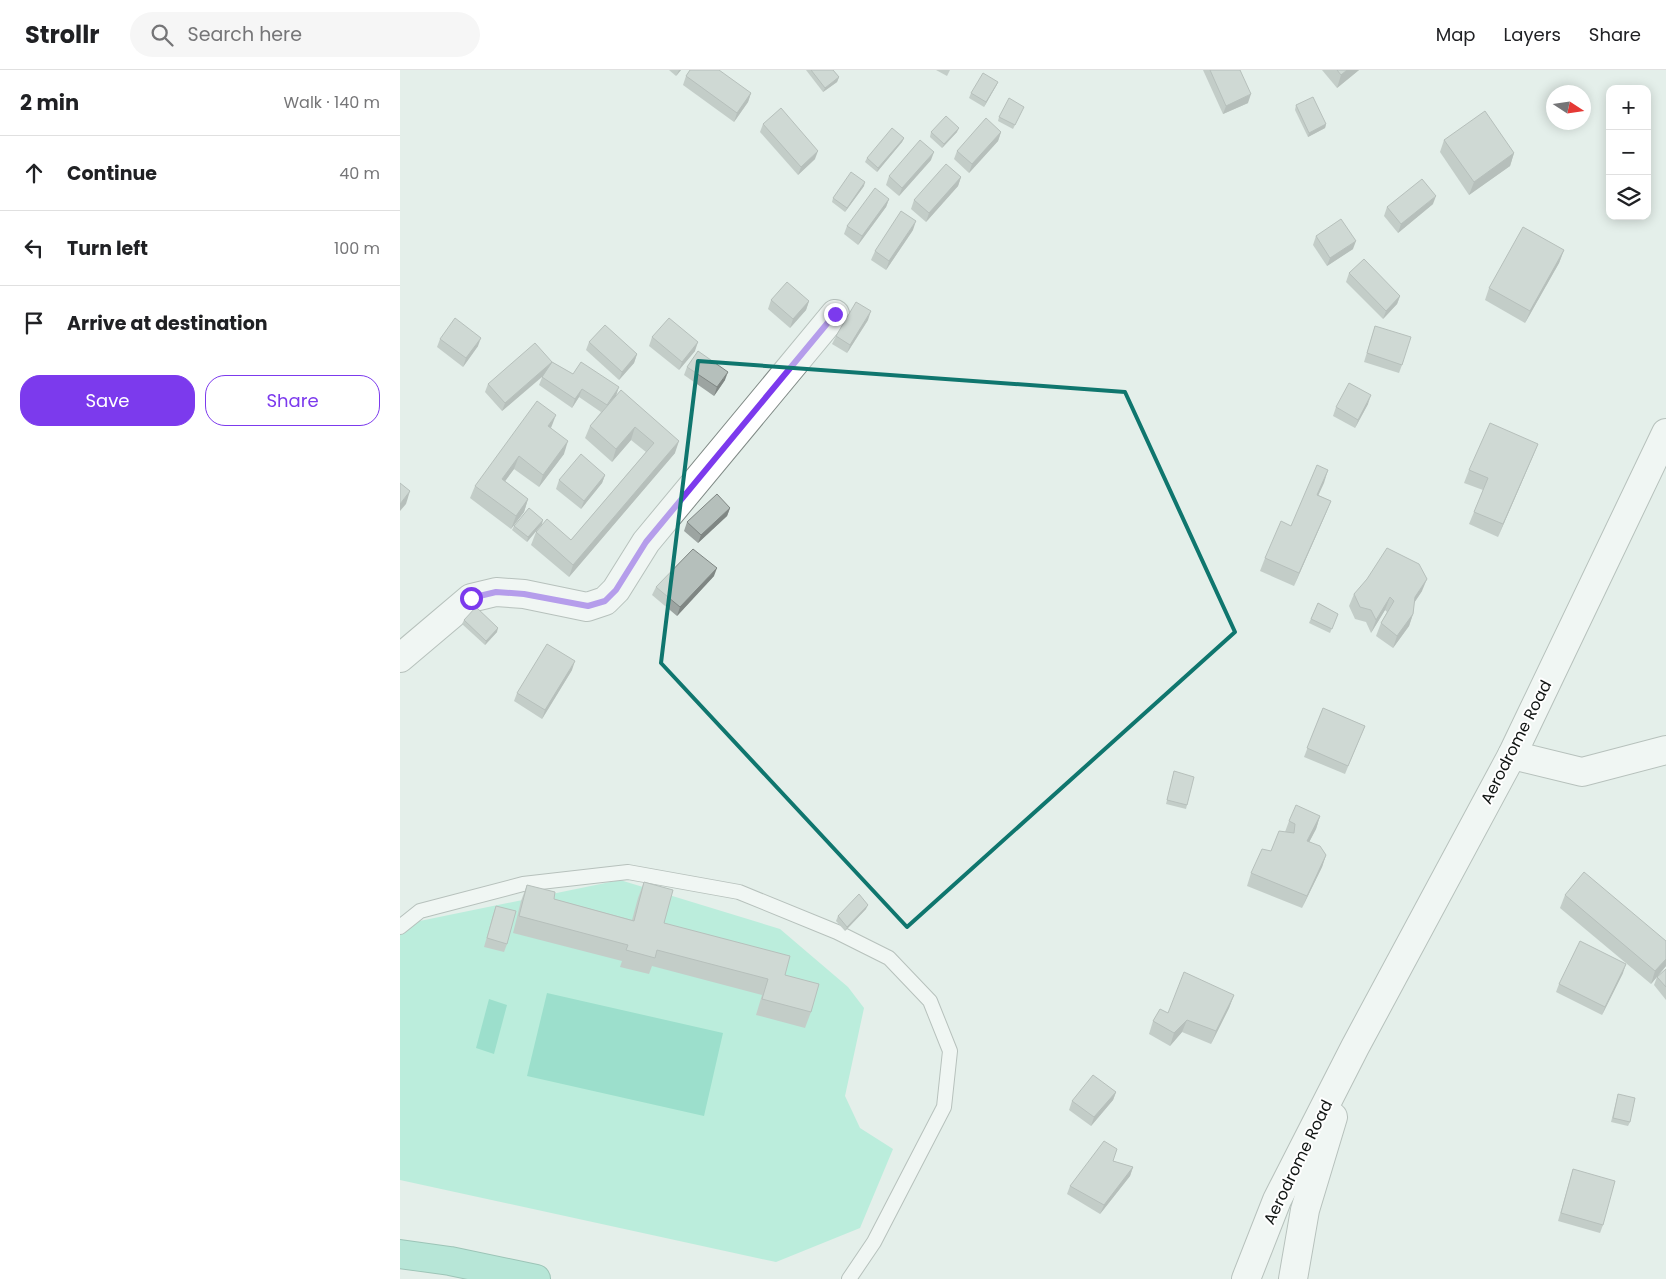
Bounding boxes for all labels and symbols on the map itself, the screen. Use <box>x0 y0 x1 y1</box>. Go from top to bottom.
north arrow <box>1546 85 1591 130</box>
route end <box>824 303 847 326</box>
route start <box>460 587 483 610</box>
street label: Aerodrome Road <box>1475 676 1557 808</box>
street label: Aerodrome Road <box>1258 1096 1338 1228</box>

